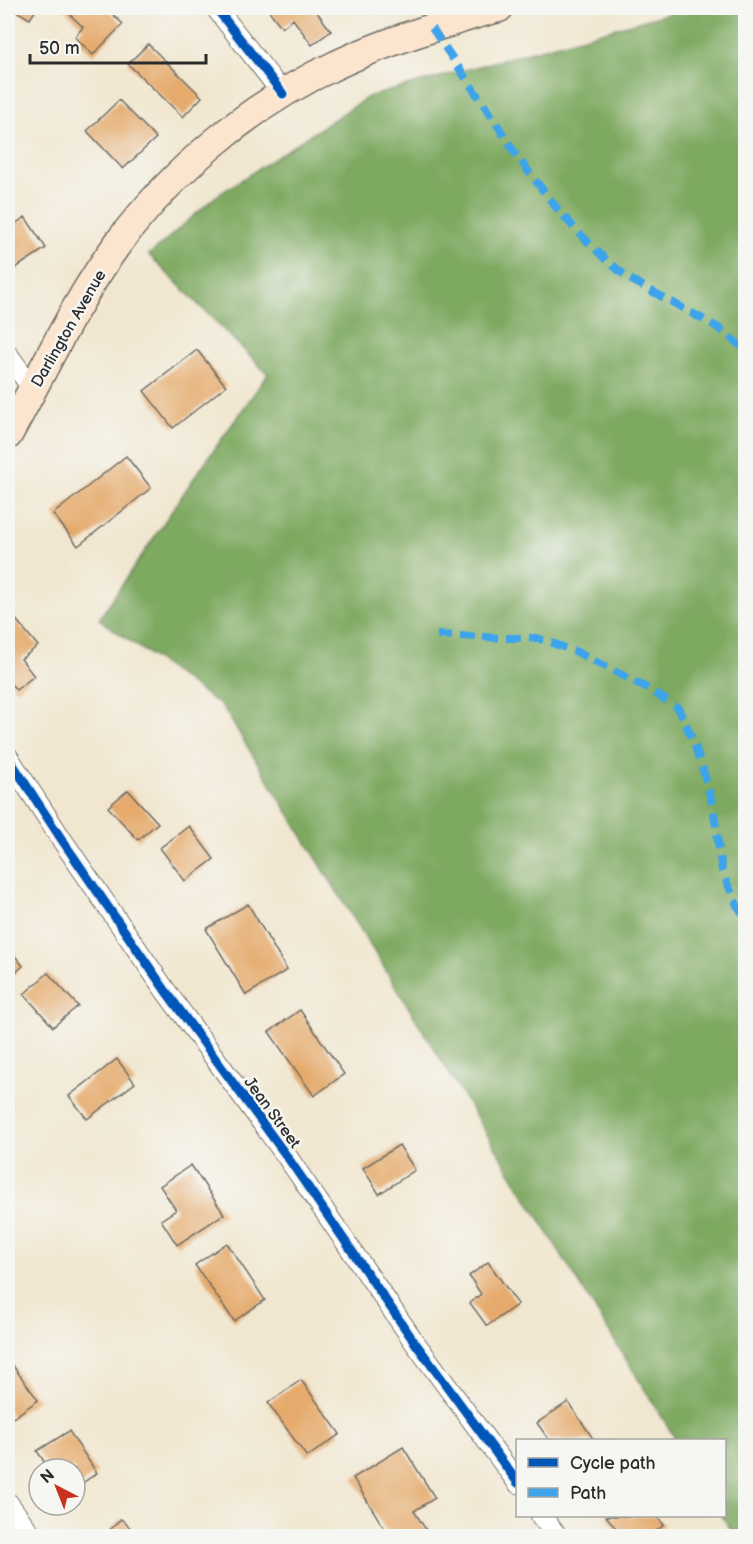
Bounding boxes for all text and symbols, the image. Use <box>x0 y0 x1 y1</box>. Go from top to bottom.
scale bar <box>30 27 206 65</box>
text: 50 m <box>39 38 80 59</box>
street label: Darlington Avenue <box>28 266 111 391</box>
street label: Jean Street <box>240 1074 304 1152</box>
legend <box>516 1439 726 1517</box>
text: Cycle path <box>570 1453 656 1474</box>
north arrow <box>27 1457 87 1517</box>
text: N <box>37 1466 59 1488</box>
text: Path <box>570 1483 606 1504</box>

